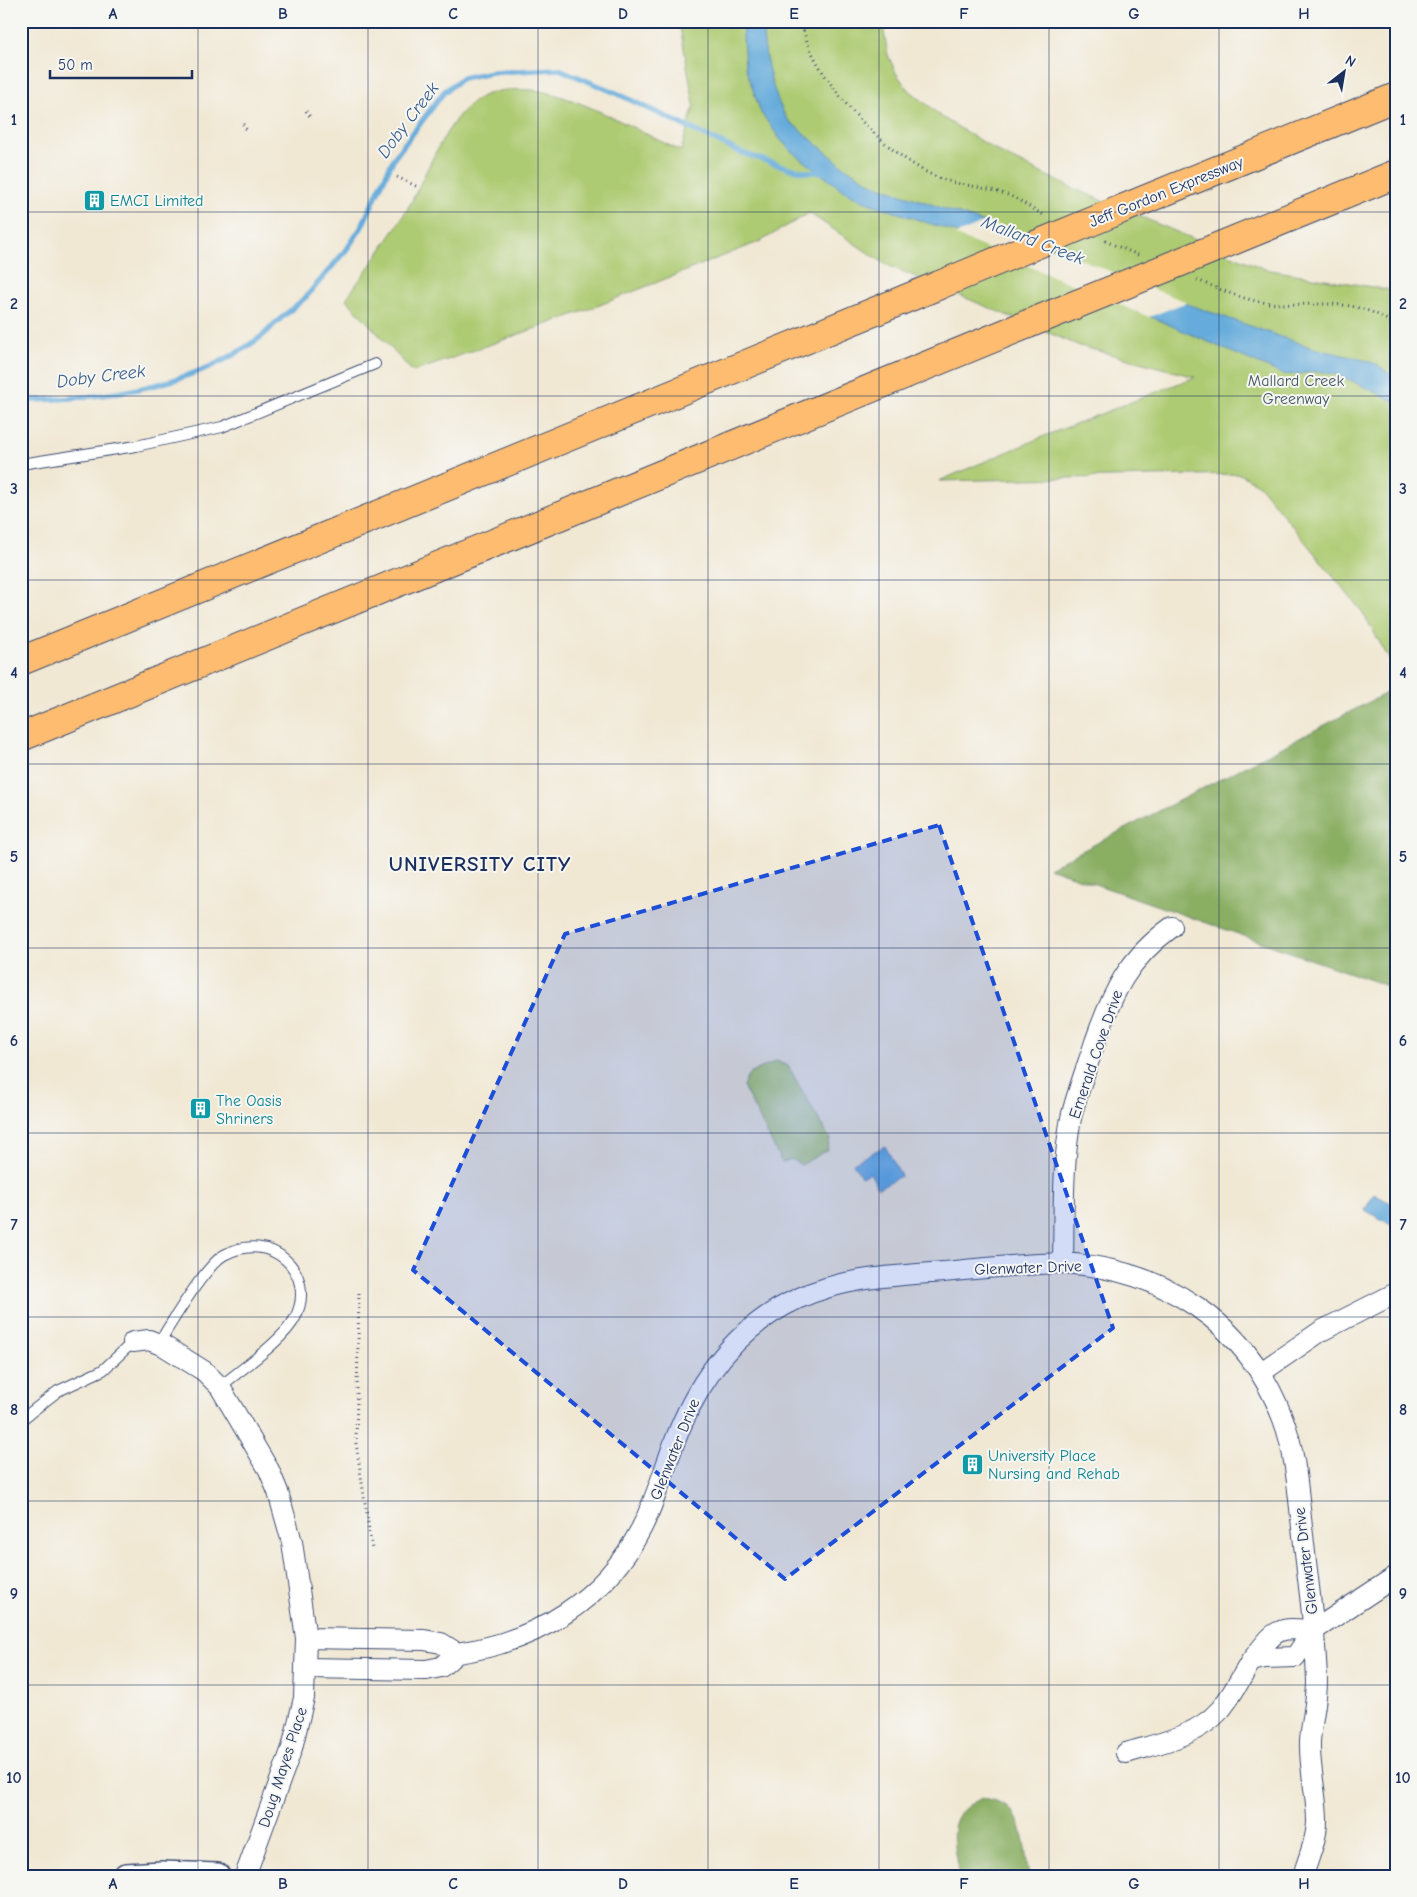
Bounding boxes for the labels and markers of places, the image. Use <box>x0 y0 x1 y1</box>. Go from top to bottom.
building icon: EMCI Limited <box>82 188 106 212</box>
place label: EMCI Limited <box>110 192 204 210</box>
place label: The Oasis Shriners <box>216 1092 282 1128</box>
building icon: The Oasis Shriners <box>188 1097 212 1121</box>
place label: University Place Nursing and Rehab <box>988 1447 1120 1483</box>
building icon: University Place Nursing and Rehab <box>960 1452 984 1476</box>

